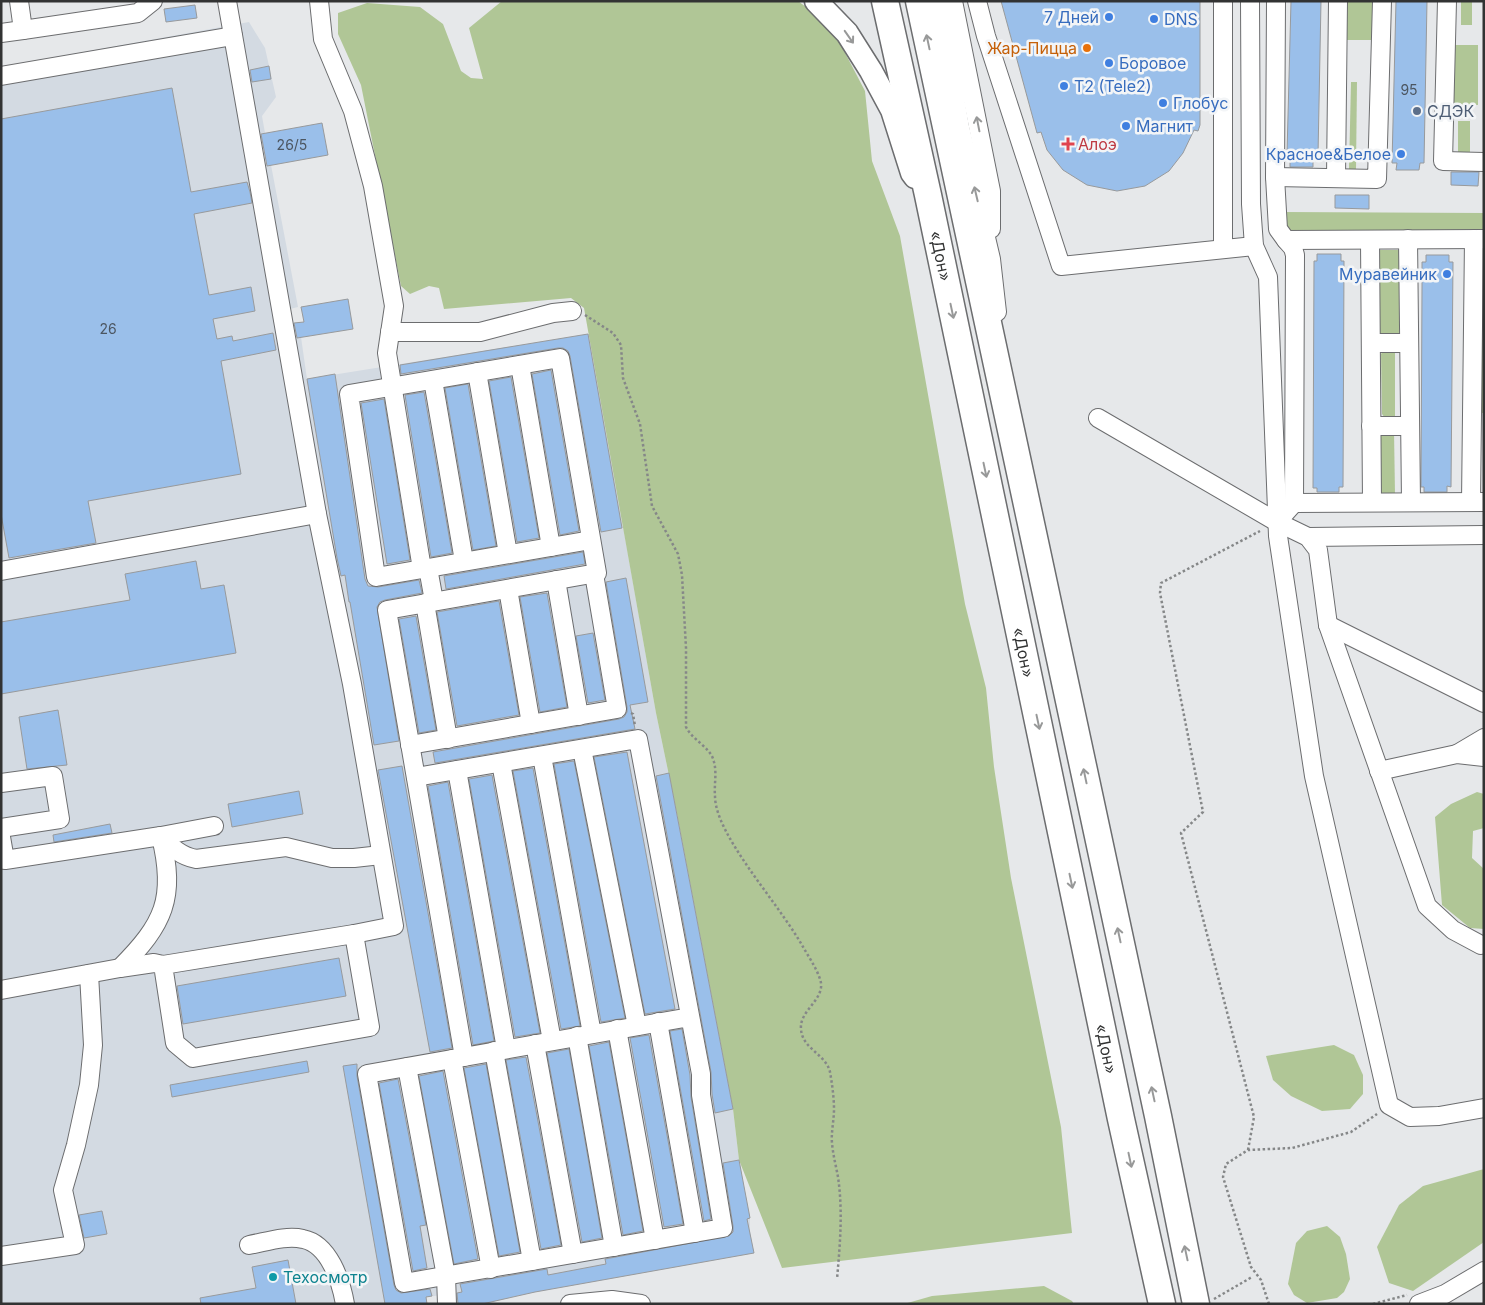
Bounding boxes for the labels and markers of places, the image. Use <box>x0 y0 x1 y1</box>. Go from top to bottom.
place label: 7 Дней <box>1044 7 1099 27</box>
place label: DNS <box>1164 9 1198 29</box>
marker: 7 Дней <box>1103 11 1115 23</box>
marker: DNS <box>1148 13 1160 25</box>
place label: Жар-Пицца <box>987 38 1077 58</box>
marker: Жар-Пицца <box>1081 42 1093 54</box>
place label: Боровое <box>1119 53 1186 73</box>
marker: Боровое <box>1103 57 1115 69</box>
place label: T2 (Tele2) <box>1074 76 1152 96</box>
marker: T2 (Tele2) <box>1058 80 1070 92</box>
place label: Глобус <box>1173 93 1228 113</box>
marker: Глобус <box>1157 97 1169 109</box>
place label: СДЭК <box>1427 101 1474 121</box>
marker: СДЭК <box>1411 105 1423 117</box>
place label: Магнит <box>1136 116 1194 136</box>
marker: Магнит <box>1120 120 1132 132</box>
place label: Алоэ <box>1078 134 1117 154</box>
marker: Алоэ <box>1062 138 1074 150</box>
place label: Красное&Белое <box>1266 144 1391 164</box>
marker: Красное&Белое <box>1395 148 1407 160</box>
place label: Муравейник <box>1339 264 1437 284</box>
marker: Муравейник <box>1441 268 1453 280</box>
place label: Техосмотр <box>283 1267 368 1287</box>
marker: Техосмотр <box>267 1271 279 1283</box>

